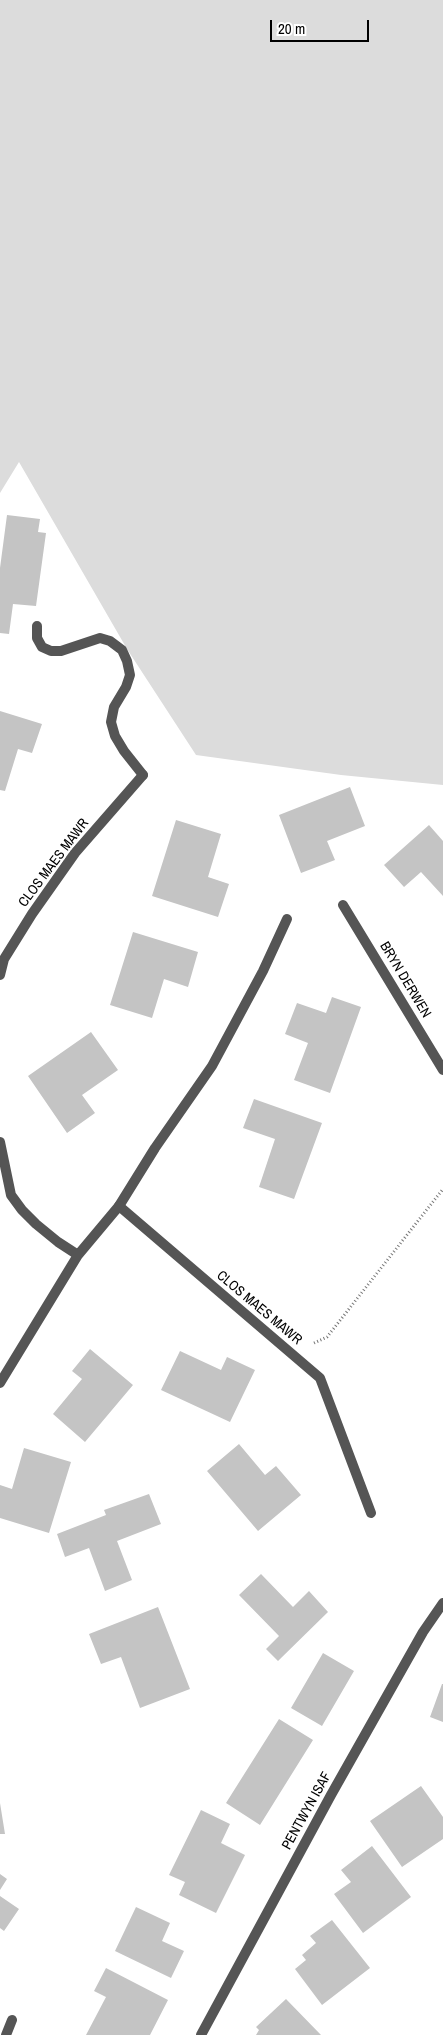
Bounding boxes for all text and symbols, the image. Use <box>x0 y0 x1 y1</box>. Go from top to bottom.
scale bar <box>273 10 372 42</box>
text: 20 m <box>278 18 305 39</box>
street label: CLOS MAES MAWR <box>15 816 93 910</box>
street label: BRYN DERWEN <box>376 939 434 1021</box>
street label: CLOS MAES MAWR <box>213 1267 305 1349</box>
street label: PENTWYN ISAF <box>279 1769 335 1853</box>

